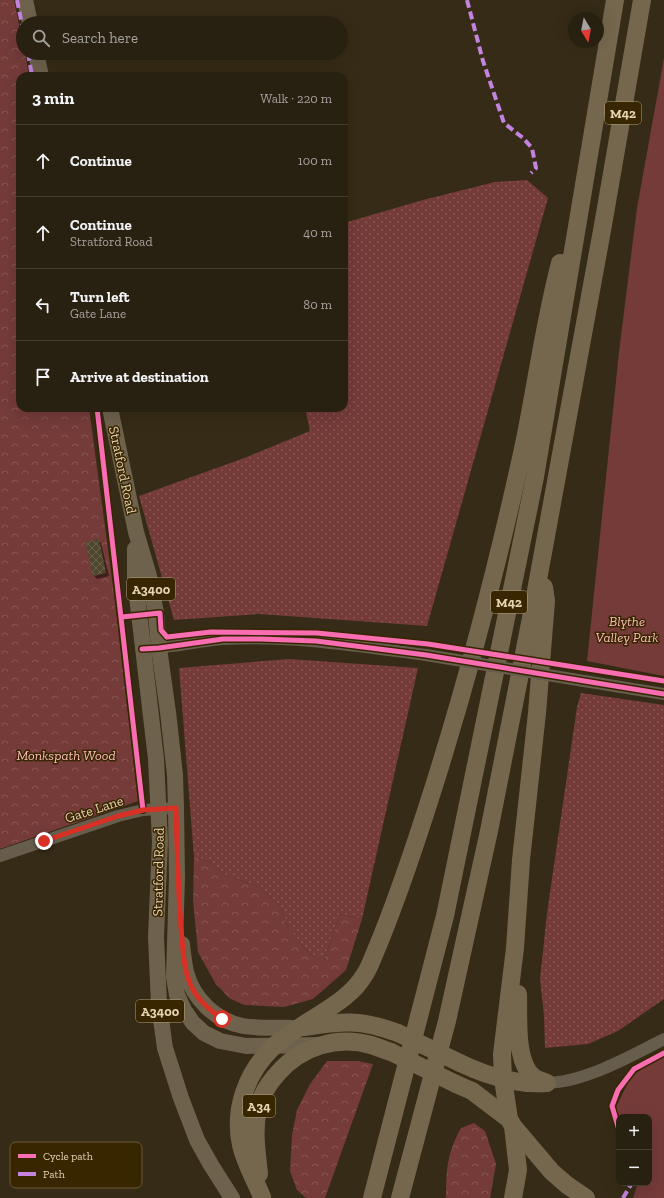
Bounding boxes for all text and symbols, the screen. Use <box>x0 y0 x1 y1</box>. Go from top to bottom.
north arrow <box>568 12 604 48</box>
search box <box>16 16 348 60</box>
icon: search <box>30 27 52 49</box>
text: Search here <box>62 29 138 47</box>
text: 3 min <box>32 88 74 108</box>
text: Walk · 220 m <box>260 91 332 106</box>
road number: M42 <box>605 102 641 124</box>
icon: ahead <box>32 150 54 172</box>
text: Continue <box>70 152 132 170</box>
text: 100 m <box>298 153 332 168</box>
text: Continue <box>70 216 132 234</box>
icon: ahead <box>32 222 54 244</box>
text: 40 m <box>303 225 332 240</box>
text: Stratford Road <box>70 234 153 249</box>
text: Turn left <box>70 288 130 306</box>
icon: left <box>32 294 54 316</box>
text: 80 m <box>303 297 332 312</box>
text: Gate Lane <box>70 306 126 321</box>
icon: arrive <box>32 366 54 388</box>
text: Arrive at destination <box>70 368 209 386</box>
street label: Stratford Road <box>105 425 140 516</box>
road number: A3400 <box>127 578 175 600</box>
road number: M42 <box>491 591 527 613</box>
park label: Blythe Valley Park <box>595 613 659 646</box>
park label: Monkspath Wood <box>16 747 116 764</box>
street label: Gate Lane <box>63 792 126 827</box>
street label: Stratford Road <box>149 827 168 917</box>
route end <box>35 832 53 850</box>
road number: A3400 <box>136 1000 184 1022</box>
route start <box>213 1010 231 1028</box>
road number: A34 <box>243 1095 275 1117</box>
map controls <box>616 1114 652 1186</box>
button: + <box>616 1114 652 1150</box>
legend <box>10 1142 142 1188</box>
text: Cycle path <box>43 1150 94 1163</box>
button: − <box>616 1150 652 1186</box>
text: Path <box>43 1168 66 1181</box>

